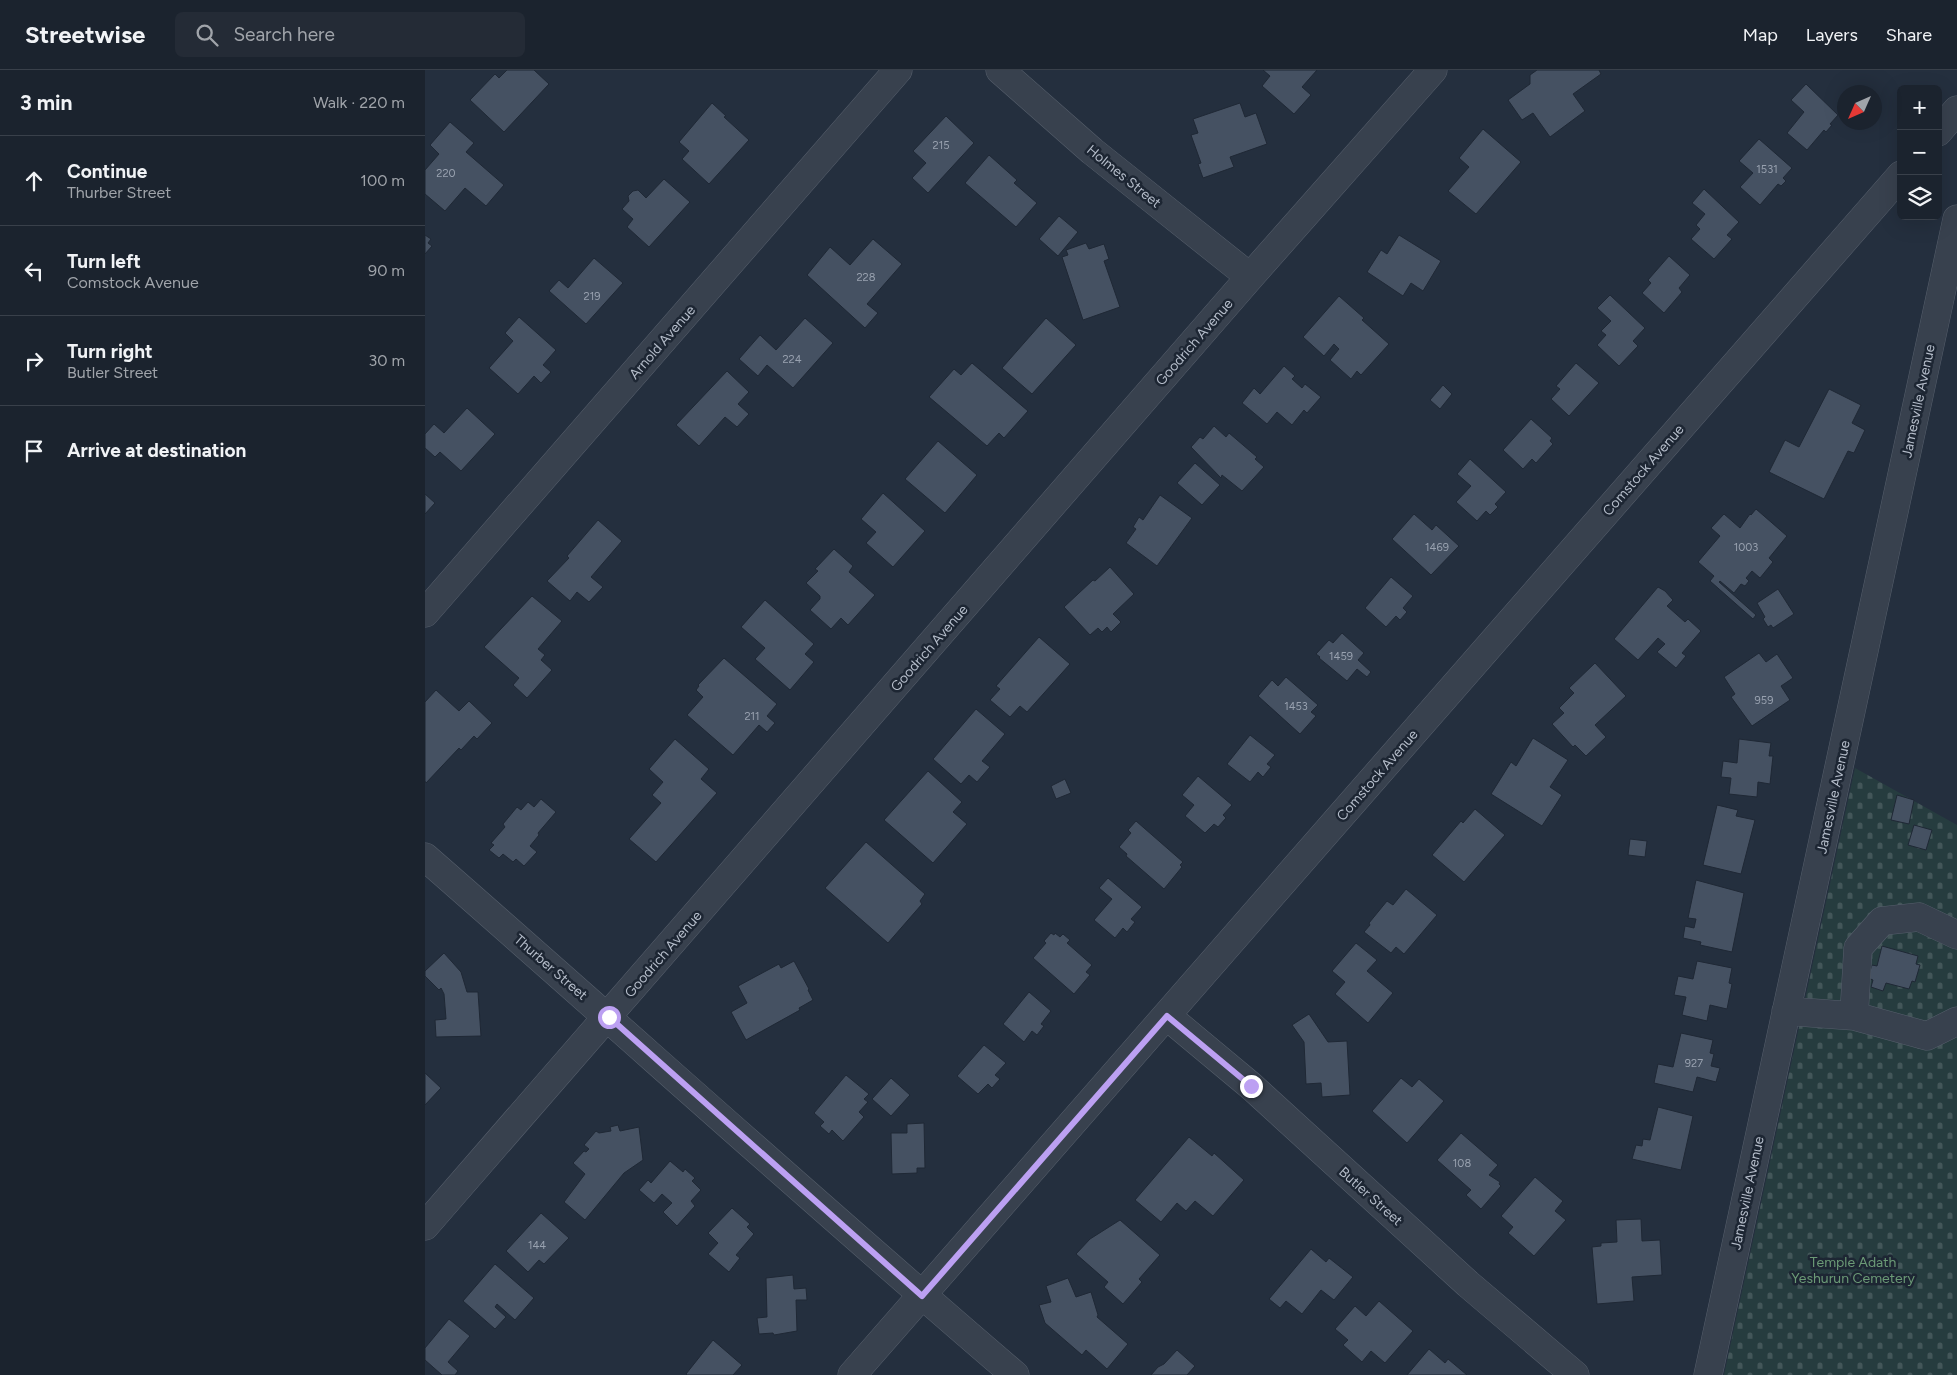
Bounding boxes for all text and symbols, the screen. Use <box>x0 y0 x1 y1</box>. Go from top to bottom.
search box <box>175 12 525 57</box>
text: Streetwise <box>25 20 145 49</box>
icon: search <box>193 21 221 49</box>
text: Search here <box>233 23 335 46</box>
text: Map <box>1743 24 1778 46</box>
text: Layers <box>1806 24 1858 46</box>
text: Share <box>1886 24 1932 46</box>
north arrow <box>1837 85 1882 130</box>
map controls <box>1897 85 1942 220</box>
button: + <box>1897 85 1942 130</box>
text: 3 min <box>20 90 72 115</box>
text: Walk · 220 m <box>313 93 405 112</box>
button: − <box>1897 130 1942 175</box>
house number: 215 <box>932 139 950 152</box>
street label: Holmes Street <box>1083 141 1164 211</box>
text: Continue <box>67 160 147 183</box>
house number: 1531 <box>1756 163 1778 176</box>
icon: ahead <box>20 167 48 195</box>
house number: 220 <box>436 167 456 180</box>
text: 100 m <box>360 171 405 190</box>
button: layers <box>1897 175 1942 220</box>
text: Thurber Street <box>67 183 171 202</box>
text: Turn left <box>67 250 141 273</box>
icon: left <box>20 257 48 285</box>
text: 90 m <box>368 261 405 280</box>
house number: 228 <box>856 271 876 284</box>
text: Comstock Avenue <box>67 273 199 292</box>
house number: 219 <box>584 290 600 303</box>
street label: Goodrich Avenue <box>1152 295 1237 389</box>
street label: Arnold Avenue <box>626 302 699 383</box>
text: Turn right <box>67 340 153 363</box>
street label: Jamesville Avenue <box>1898 342 1939 459</box>
icon: right <box>20 347 48 375</box>
text: 30 m <box>368 351 405 370</box>
house number: 224 <box>782 353 802 366</box>
text: Butler Street <box>67 363 158 382</box>
street label: Comstock Avenue <box>1599 421 1688 519</box>
icon: arrive <box>20 437 48 465</box>
text: Arrive at destination <box>67 439 246 462</box>
house number: 1469 <box>1425 541 1449 554</box>
house number: 1003 <box>1734 541 1758 554</box>
street label: Goodrich Avenue <box>887 601 972 695</box>
house number: 1459 <box>1329 650 1353 663</box>
house number: 959 <box>1755 694 1773 707</box>
house number: 1453 <box>1284 700 1308 713</box>
house number: 211 <box>744 710 760 723</box>
street label: Comstock Avenue <box>1333 726 1422 824</box>
street label: Jamesville Avenue <box>1813 738 1854 855</box>
street label: Goodrich Avenue <box>621 907 706 1001</box>
street label: Thurber Street <box>511 931 591 1004</box>
route start <box>598 1006 621 1029</box>
house number: 927 <box>1685 1057 1703 1070</box>
route end <box>1240 1075 1263 1098</box>
street label: Jamesville Avenue <box>1727 1134 1768 1251</box>
house number: 108 <box>1453 1157 1471 1170</box>
street label: Butler Street <box>1335 1163 1406 1229</box>
house number: 144 <box>528 1239 546 1252</box>
park label: Temple Adath Yeshurun Cemetery <box>1791 1254 1915 1287</box>

